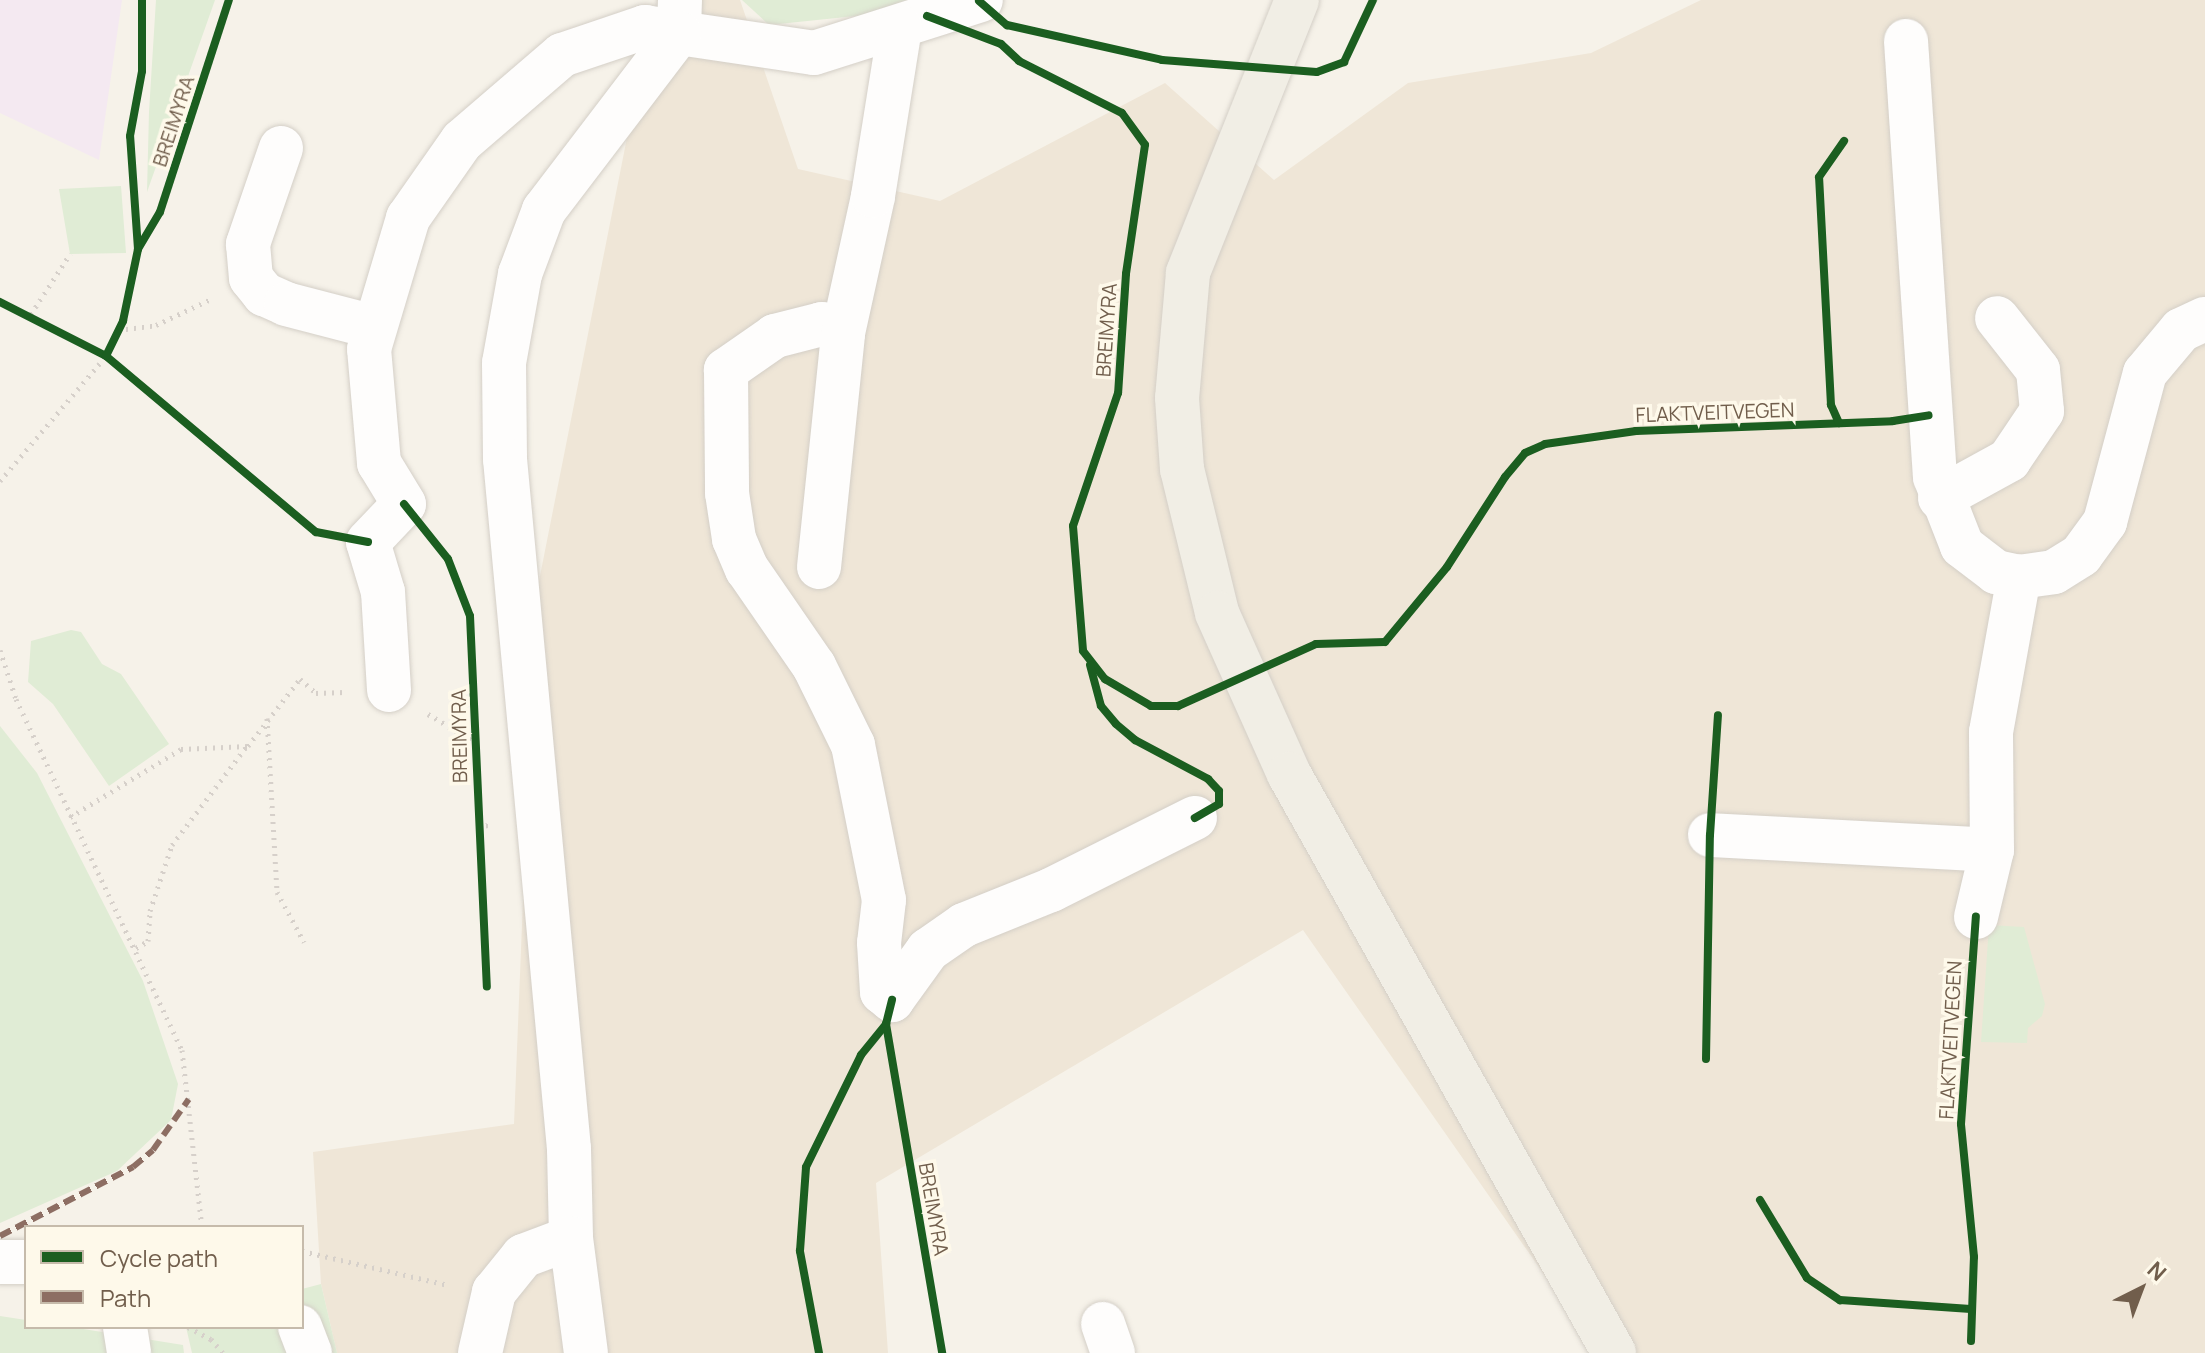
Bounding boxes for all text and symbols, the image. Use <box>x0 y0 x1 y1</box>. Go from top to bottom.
street label: BREIMYRA <box>147 73 199 169</box>
street label: BREIMYRA <box>1091 282 1121 378</box>
street label: FLAKTVEITVEGEN <box>1635 397 1795 427</box>
street label: BREIMYRA <box>446 689 472 783</box>
street label: FLAKTVEITVEGEN <box>1934 960 1966 1120</box>
street label: BREIMYRA <box>914 1161 954 1257</box>
legend <box>24 1225 304 1329</box>
text: Cycle path <box>100 1241 218 1274</box>
north arrow <box>2101 1249 2181 1329</box>
text: N <box>2141 1255 2173 1288</box>
text: Path <box>100 1281 151 1314</box>

